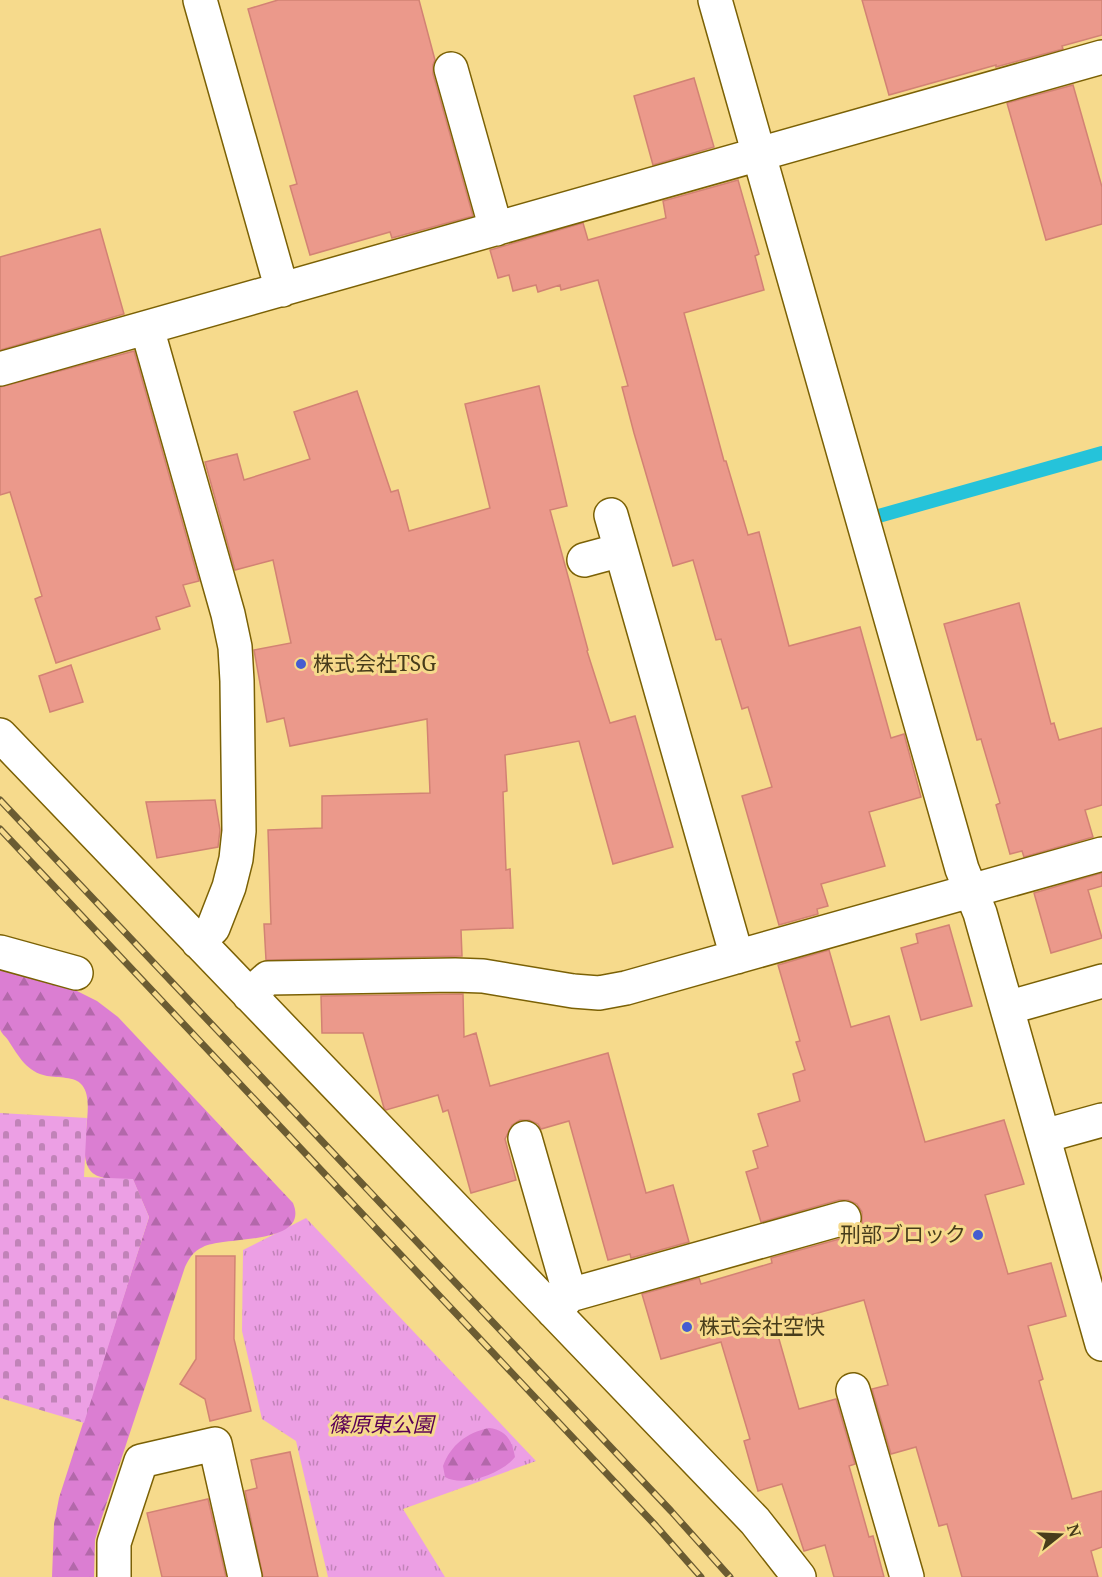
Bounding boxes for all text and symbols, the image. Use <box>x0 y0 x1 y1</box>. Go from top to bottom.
place label: 株式会社TSG <box>313 649 436 677</box>
marker: 株式会社TSG <box>294 657 308 671</box>
place label: 刑部ブロック <box>840 1220 966 1248</box>
marker: 刑部ブロック <box>971 1228 985 1242</box>
place label: 株式会社空快 <box>699 1312 825 1340</box>
marker: 株式会社空快 <box>680 1320 694 1334</box>
park label: 篠原東公園 <box>329 1410 436 1438</box>
north arrow <box>1030 1505 1090 1565</box>
text: N <box>1062 1521 1087 1540</box>

